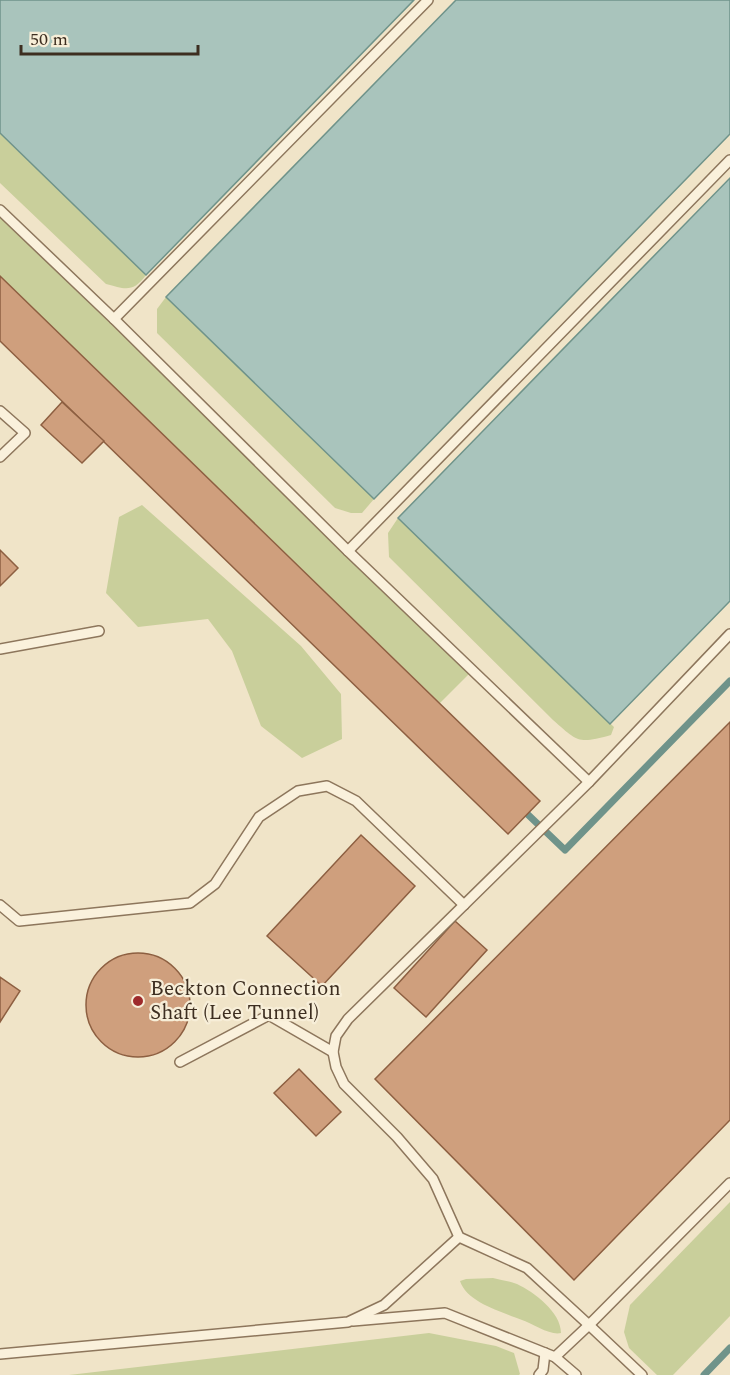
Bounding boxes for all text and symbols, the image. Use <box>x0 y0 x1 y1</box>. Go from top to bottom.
scale bar <box>21 18 198 56</box>
text: 50 m <box>30 26 68 53</box>
place label: Beckton Connection Shaft (Lee Tunnel) <box>150 973 341 1029</box>
marker: Beckton Connection Shaft (Lee Tunnel) <box>131 994 145 1008</box>

